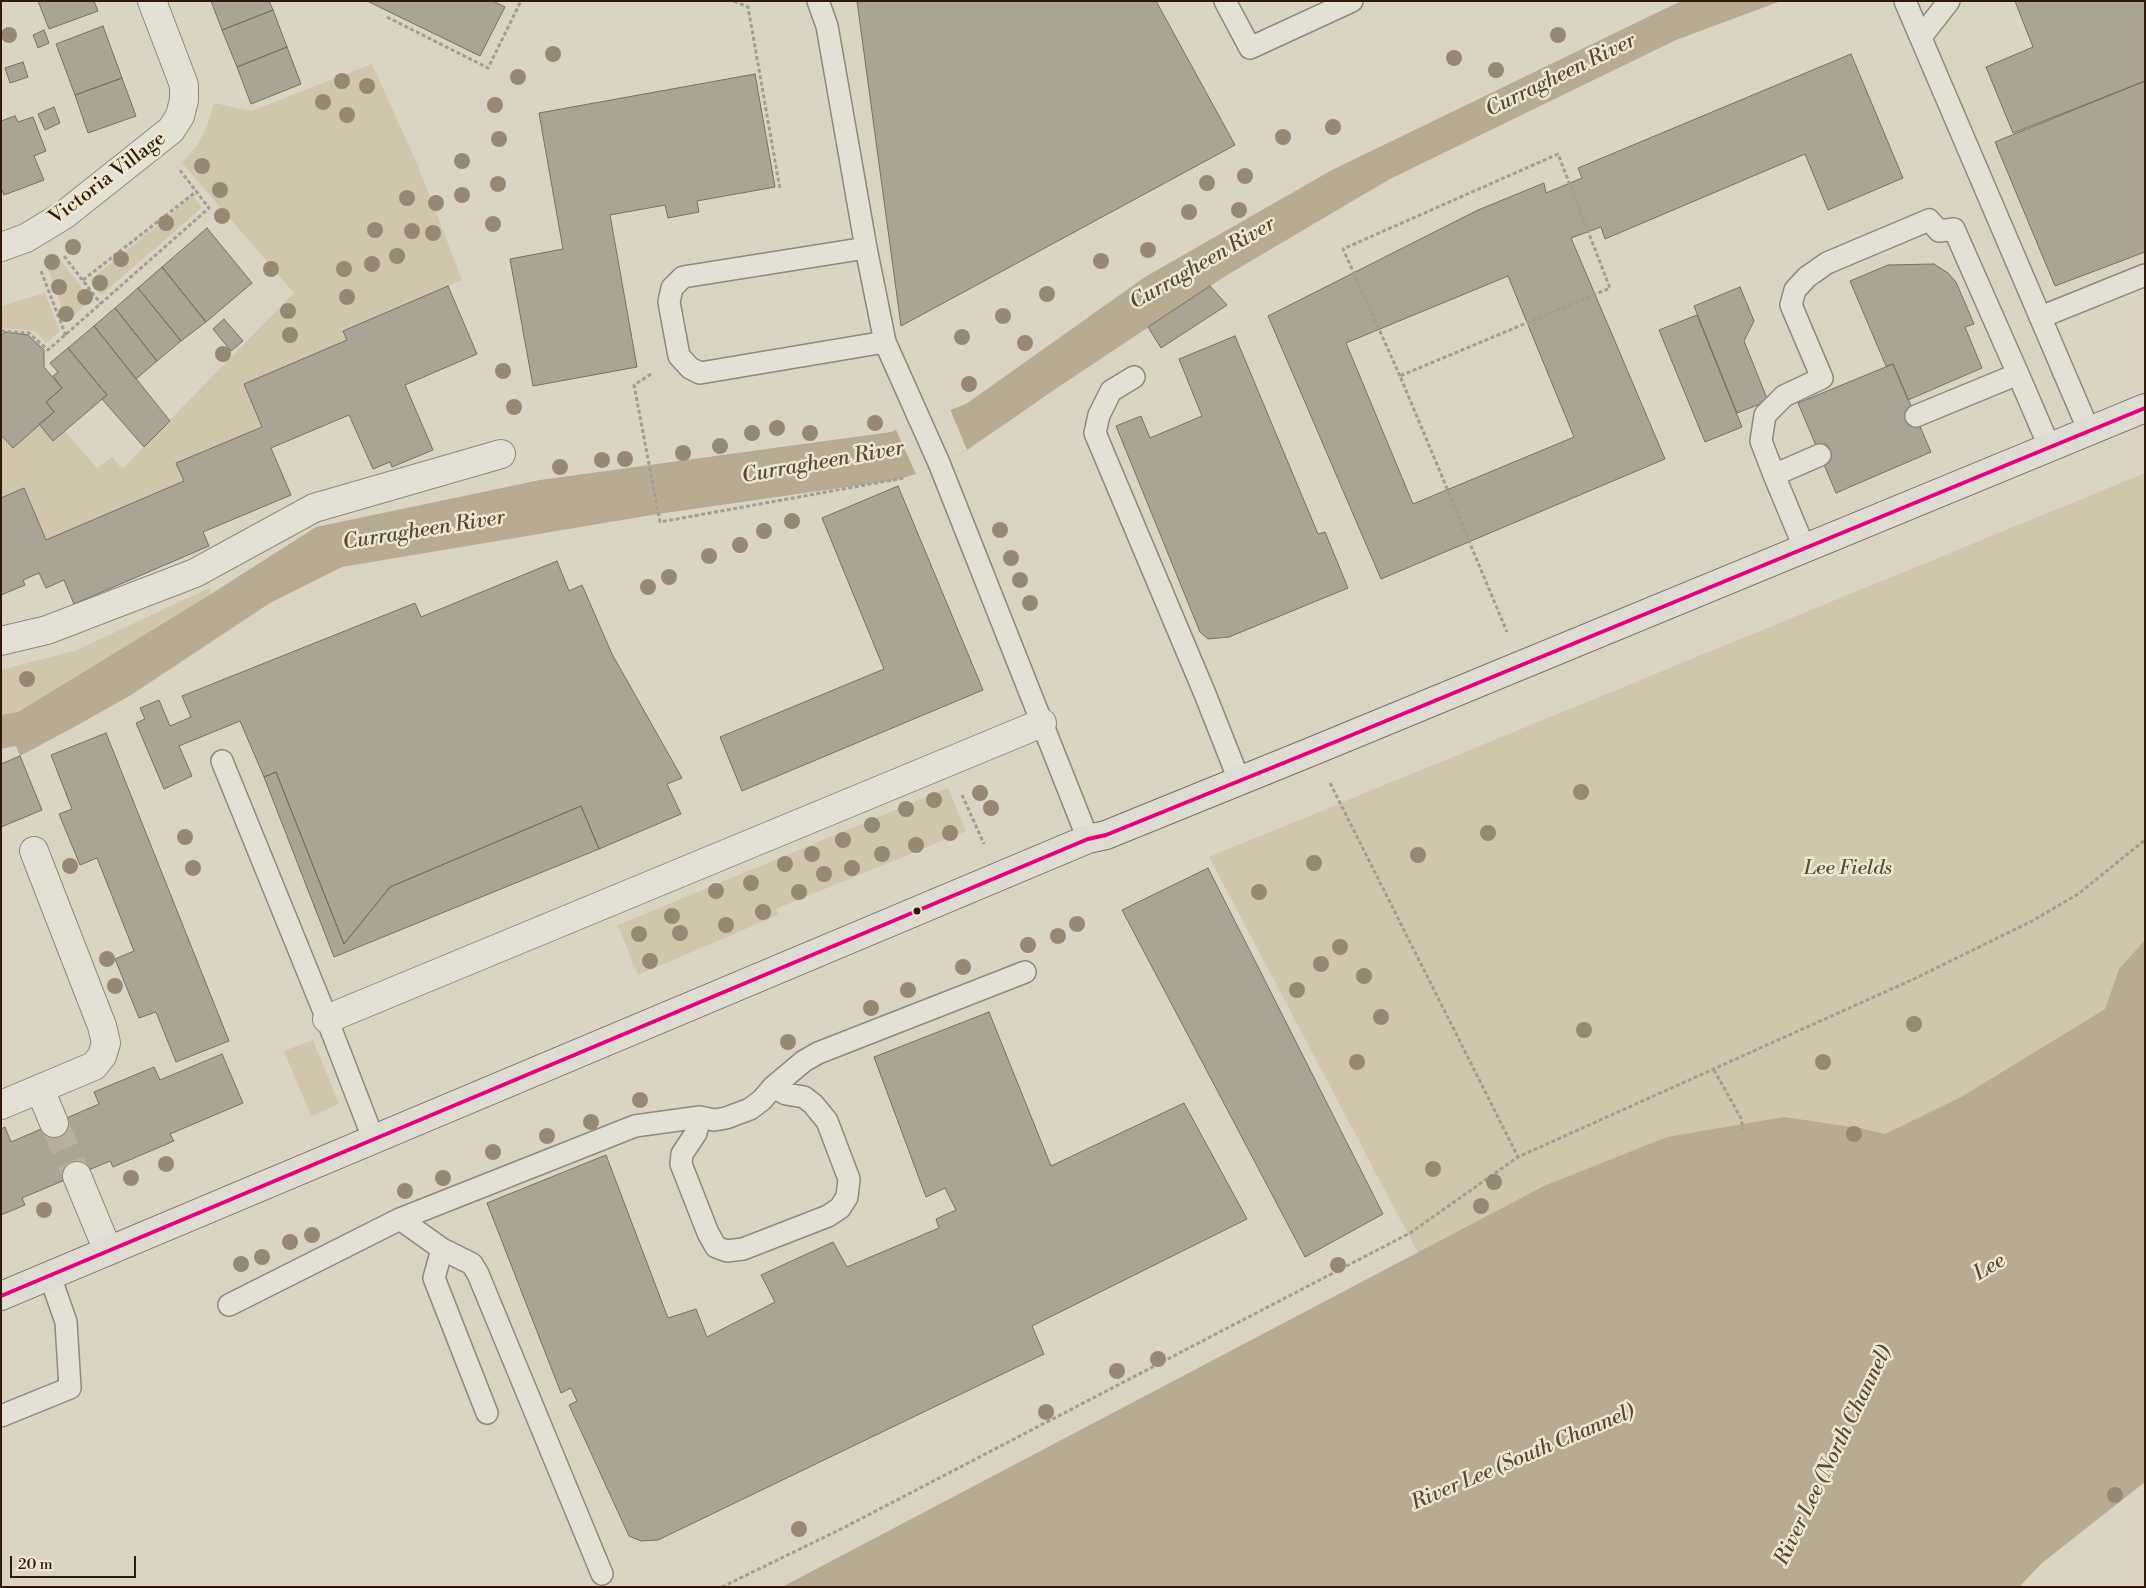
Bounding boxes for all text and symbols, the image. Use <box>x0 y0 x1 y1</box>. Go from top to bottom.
water label: Curragheen River <box>1482 29 1640 123</box>
street label: Victoria Village <box>45 127 171 231</box>
water label: Curragheen River <box>1126 212 1280 316</box>
water label: Curragheen River <box>740 436 906 490</box>
water label: Curragheen River <box>341 506 507 556</box>
park label: Lee Fields <box>1804 857 1892 881</box>
unlabelled marker <box>912 906 922 916</box>
water label: Lee <box>1970 1249 2010 1287</box>
water label: River Lee (North Channel) <box>1770 1342 1898 1570</box>
water label: River Lee (South Channel) <box>1408 1399 1638 1517</box>
scale bar <box>12 1546 139 1578</box>
text: 20 m <box>18 1555 53 1574</box>

